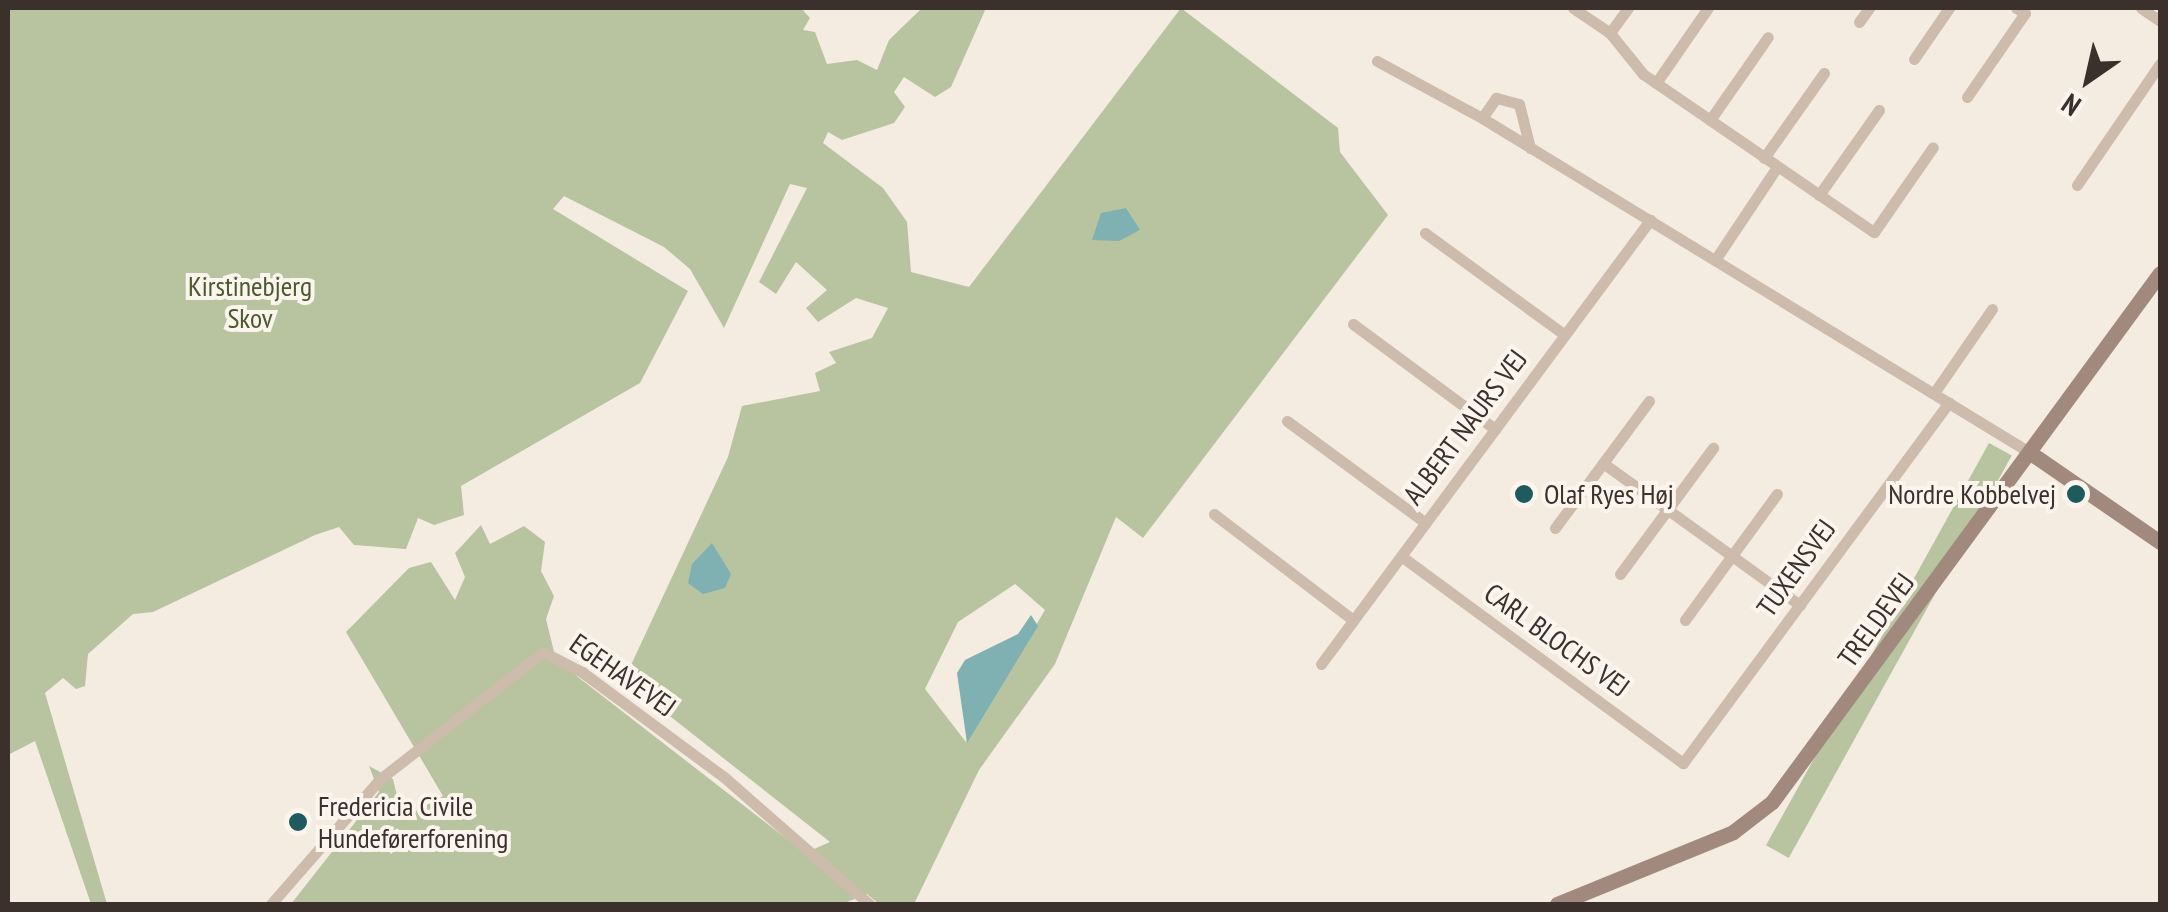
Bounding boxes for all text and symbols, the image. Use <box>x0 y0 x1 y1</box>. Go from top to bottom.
north arrow <box>2038 30 2138 130</box>
text: N <box>2054 86 2088 125</box>
park label: Kirstinebjerg Skov <box>188 269 312 335</box>
street label: ALBERT NAURS VEJ <box>1395 342 1535 512</box>
place label: Olaf Ryes Høj <box>1544 477 1674 511</box>
place label: Nordre Kobbelvej <box>1888 477 2056 511</box>
marker: Olaf Ryes Høj <box>1513 483 1535 505</box>
marker: Nordre Kobbelvej <box>2065 483 2087 505</box>
street label: TUXENSVEJ <box>1750 513 1842 623</box>
street label: TRELDEVEJ <box>1831 566 1921 674</box>
street label: CARL BLOCHS VEJ <box>1477 576 1637 704</box>
street label: EGEHAVEVEJ <box>564 626 682 724</box>
place label: Fredericia Civile Hundeførerforening <box>318 789 508 855</box>
marker: Fredericia Civile Hundeførerforening <box>287 811 309 833</box>

